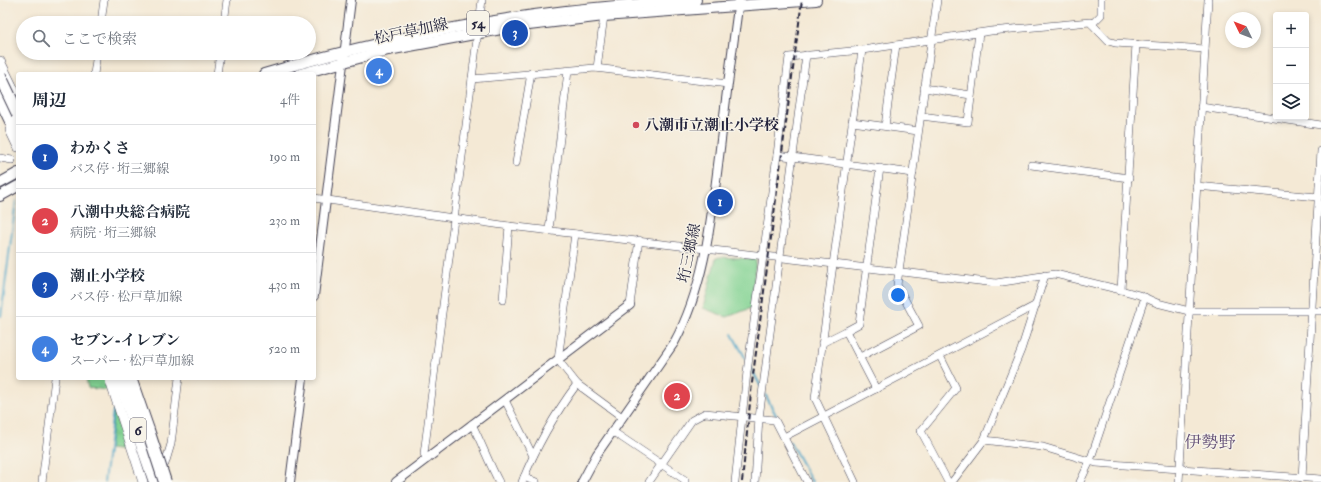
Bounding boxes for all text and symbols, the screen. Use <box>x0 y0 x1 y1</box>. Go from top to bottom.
road number: 54 <box>467 11 489 35</box>
north arrow <box>1225 12 1261 48</box>
map controls <box>1273 12 1309 120</box>
button: + <box>1273 12 1309 48</box>
street label: 松戸草加線 <box>372 14 450 49</box>
search box <box>16 16 316 60</box>
pin: 3 <box>502 18 528 48</box>
icon: search <box>30 27 52 49</box>
text: ここで検索 <box>62 30 137 49</box>
button: − <box>1273 48 1309 84</box>
pin: 4 <box>366 56 392 86</box>
button: layers <box>1273 84 1309 120</box>
text: 周辺 <box>32 90 66 111</box>
text: 4件 <box>280 92 300 108</box>
place label: 八潮市立潮止小学校 <box>644 116 779 135</box>
marker: 八潮市立潮止小学校 <box>631 120 641 130</box>
text: わかくさ <box>70 139 130 158</box>
text: 1 <box>43 149 47 165</box>
text: 190 m <box>269 149 300 165</box>
text: バス停 · 垳三郷線 <box>70 161 169 177</box>
pin: 1 <box>707 187 733 217</box>
text: 八潮中央総合病院 <box>70 203 190 222</box>
text: 2 <box>42 213 48 229</box>
text: 230 m <box>269 213 300 229</box>
street label: 垳三郷線 <box>674 222 705 284</box>
text: 病院 · 垳三郷線 <box>70 225 156 241</box>
text: 潮止小学校 <box>70 267 145 286</box>
text: 3 <box>43 277 48 293</box>
text: 430 m <box>269 277 300 293</box>
your location <box>888 285 908 305</box>
text: バス停 · 松戸草加線 <box>70 289 182 305</box>
text: セブン-イレブン <box>70 331 180 350</box>
text: 4 <box>41 341 49 357</box>
text: 520 m <box>268 341 300 357</box>
text: スーパー · 松戸草加線 <box>70 353 194 369</box>
pin: 2 <box>664 381 690 411</box>
road number: 6 <box>130 418 146 442</box>
district label: 伊勢野 <box>1185 432 1236 453</box>

